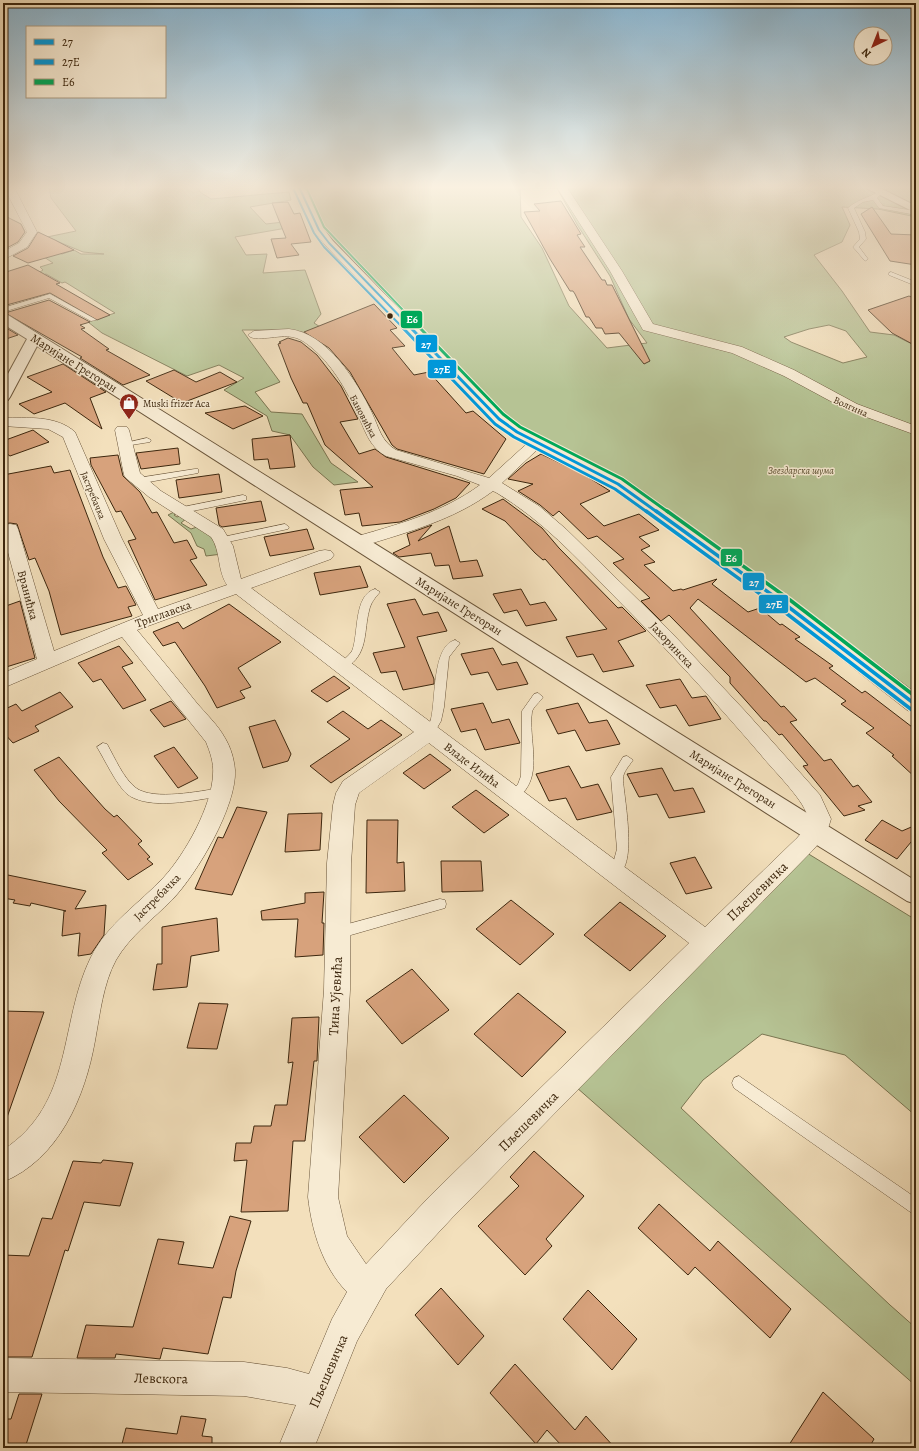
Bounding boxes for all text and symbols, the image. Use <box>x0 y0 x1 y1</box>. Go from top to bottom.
legend <box>26 26 166 98</box>
north arrow <box>853 26 893 66</box>
text: 27 <box>62 34 74 50</box>
text: N <box>858 45 875 61</box>
text: 27E <box>62 54 80 70</box>
text: E6 <box>62 74 75 90</box>
line badge: E6 <box>400 310 423 329</box>
unlabelled marker <box>385 311 395 321</box>
text: E6 <box>406 312 418 327</box>
street label: Маријане Грегоран <box>28 330 120 396</box>
line badge: 27 <box>415 334 438 353</box>
text: 27 <box>421 337 431 352</box>
line badge: 27E <box>427 359 457 379</box>
text: 27E <box>434 362 451 377</box>
shop icon: Muski frizer Aca <box>118 392 140 420</box>
street label: Бановићка <box>347 392 381 440</box>
street label: Волгина <box>832 393 870 420</box>
place label: Muski frizer Aca <box>143 397 210 410</box>
park label: Звездарска шума <box>768 464 834 478</box>
street label: Јастребачка <box>77 469 109 522</box>
line badge: E6 <box>720 548 743 567</box>
text: E6 <box>725 551 737 566</box>
street label: Вранићка <box>14 568 42 622</box>
line badge: 27 <box>742 572 765 591</box>
street label: Маријане Грегоран <box>413 573 505 639</box>
text: 27 <box>749 575 759 590</box>
line badge: 27E <box>758 594 789 614</box>
street label: Триглавска <box>133 596 194 632</box>
text: 27E <box>766 597 783 612</box>
street label: Јахоринска <box>646 618 698 672</box>
street label: Владе Илића <box>441 739 504 792</box>
street label: Маријане Грегоран <box>687 746 779 812</box>
street label: Пљешевичка <box>723 857 792 925</box>
street label: Јастребачка <box>130 870 184 924</box>
street label: Тина Ујевића <box>324 955 347 1036</box>
street label: Пљешевичка <box>494 1087 563 1156</box>
street label: Пљешевичка <box>304 1331 353 1411</box>
street label: Левскога <box>134 1369 189 1388</box>

